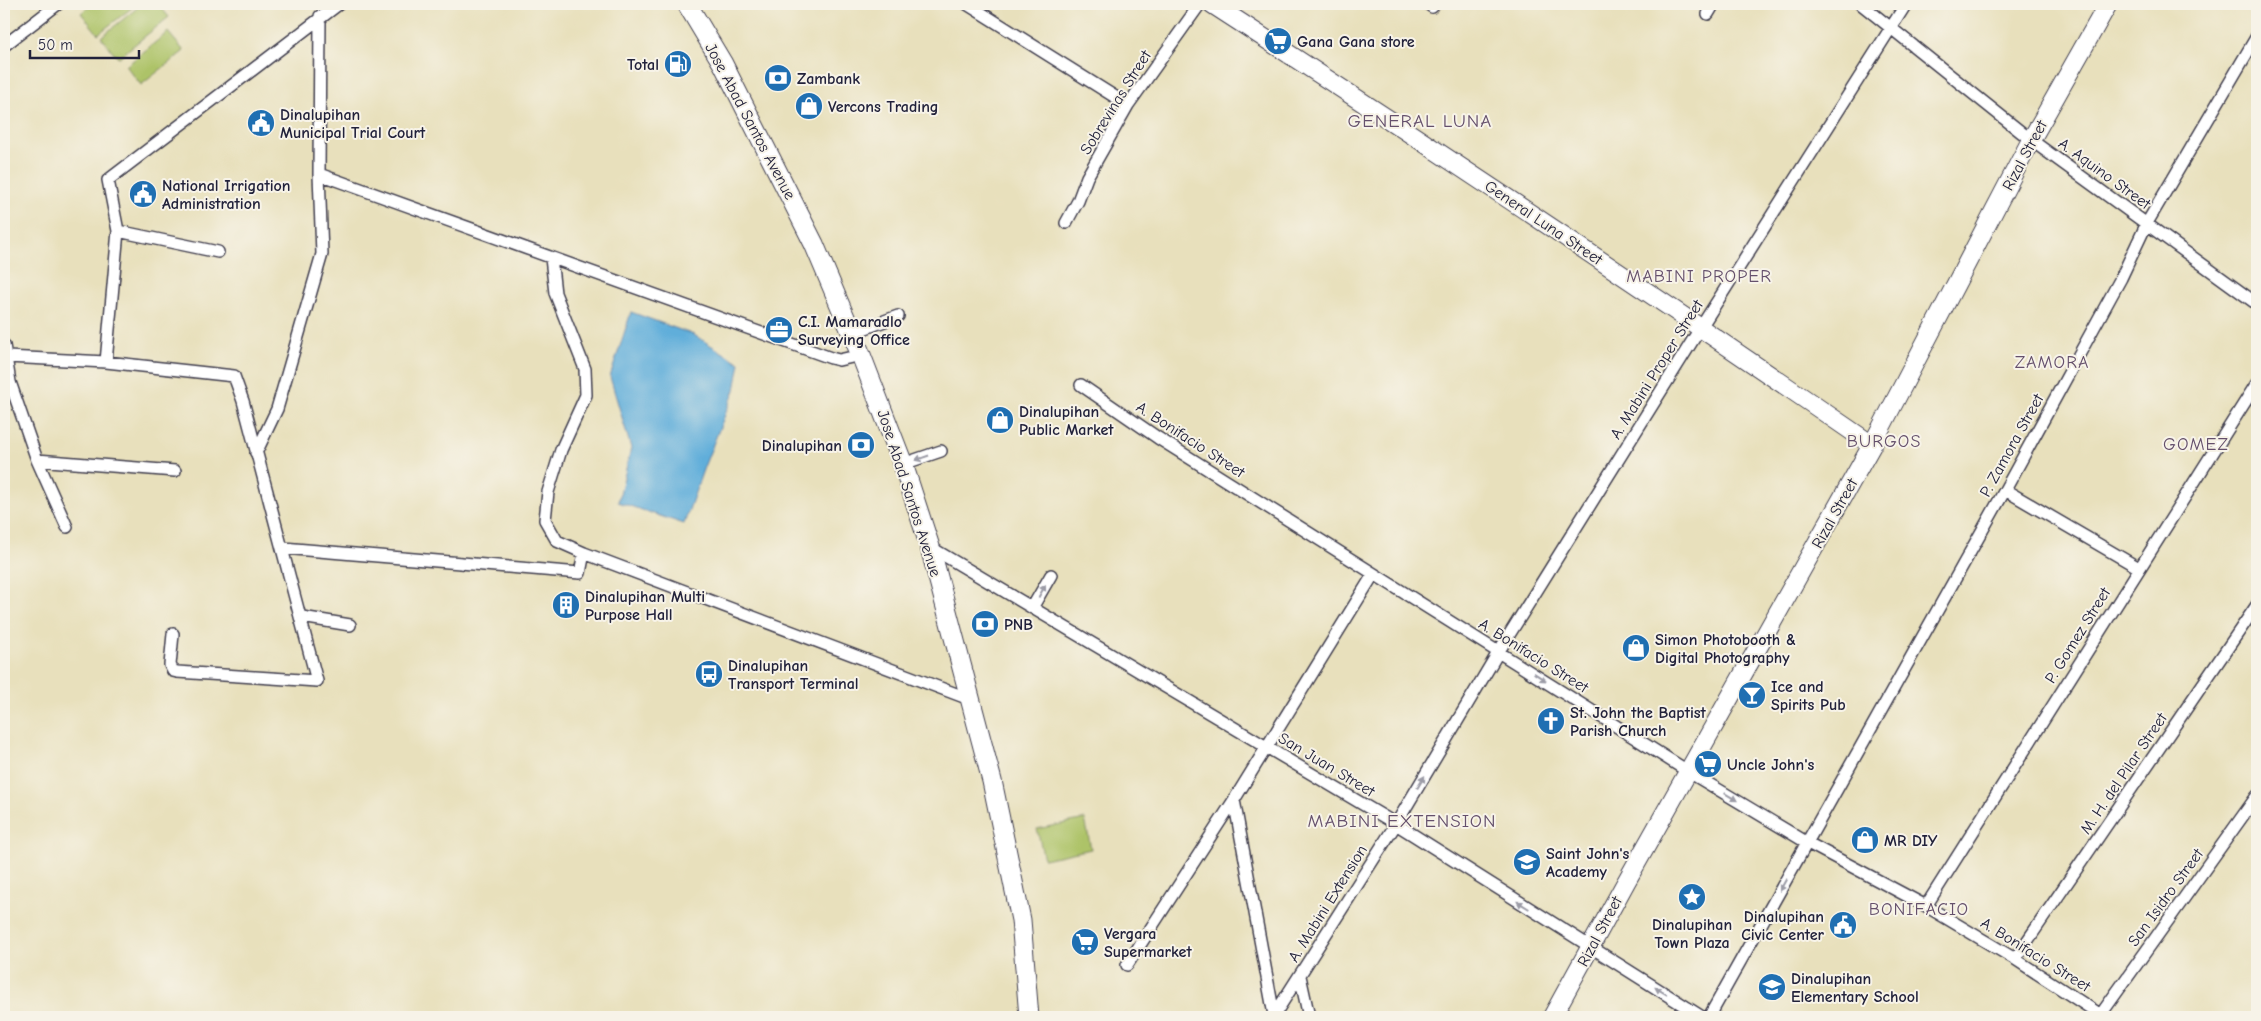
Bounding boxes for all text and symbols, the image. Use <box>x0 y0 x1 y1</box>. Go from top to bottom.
supermarket icon: Gana Gana store <box>1263 26 1293 56</box>
scale bar <box>30 28 139 60</box>
place label: Gana Gana store <box>1297 33 1415 51</box>
text: 50 m <box>38 36 73 54</box>
street label: Jose Abad Santos Avenue <box>701 40 799 203</box>
street label: Sobrevinas Street <box>1077 47 1155 158</box>
fuel station icon: Total <box>663 49 693 79</box>
place label: Total <box>627 56 659 74</box>
bank icon: Zambank <box>763 63 793 93</box>
place label: Zambank <box>797 70 860 88</box>
shop icon: Vercons Trading <box>794 91 824 121</box>
place label: Vercons Trading <box>828 98 939 116</box>
place label: Dinalupihan Municipal Trial Court <box>280 106 426 142</box>
public building icon: Dinalupihan Municipal Trial Court <box>246 108 276 138</box>
district label: GENERAL LUNA <box>1348 110 1492 132</box>
street label: Rizal Street <box>1999 117 2051 194</box>
street label: A. Aquino Street <box>2055 134 2154 213</box>
place label: National Irrigation Administration <box>162 177 291 213</box>
street label: General Luna Street <box>1481 177 1606 269</box>
public building icon: National Irrigation Administration <box>128 179 158 209</box>
district label: MABINI PROPER <box>1626 266 1772 287</box>
street label: A. Mabini Proper Street <box>1607 296 1707 442</box>
place label: C.I. Mamaradlo Surveying Office <box>798 313 910 349</box>
office icon: C.I. Mamaradlo Surveying Office <box>764 315 794 345</box>
district label: ZAMORA <box>2015 352 2089 373</box>
street label: P. Zamora Street <box>1976 391 2048 500</box>
street label: A. Bonifacio Street <box>1133 398 1248 482</box>
place label: Dinalupihan Public Market <box>1019 403 1114 439</box>
shop icon: Dinalupihan Public Market <box>985 405 1015 435</box>
street label: Jose Abad Santos Avenue <box>873 407 945 579</box>
bank icon: Dinalupihan <box>846 430 876 460</box>
district label: BURGOS <box>1847 431 1921 452</box>
district label: GOMEZ <box>2163 434 2229 455</box>
place label: Dinalupihan <box>762 437 842 455</box>
one-way arrow <box>914 454 929 462</box>
street label: Rizal Street <box>1808 475 1862 551</box>
street label: P. Gomez Street <box>2041 584 2115 687</box>
one-way arrow <box>1037 585 1046 598</box>
place label: Dinalupihan Multi Purpose Hall <box>585 588 705 624</box>
building icon: Dinalupihan Multi Purpose Hall <box>551 590 581 620</box>
bank icon: PNB <box>970 609 1000 639</box>
street label: A. Bonifacio Street <box>1475 615 1592 697</box>
place label: PNB <box>1004 616 1033 634</box>
place label: Simon Photobooth & Digital Photography <box>1655 631 1796 667</box>
shop icon: Simon Photobooth & Digital Photography <box>1621 633 1651 663</box>
place label: Dinalupihan Transport Terminal <box>728 657 859 693</box>
bus stop icon: Dinalupihan Transport Terminal <box>694 659 724 689</box>
one-way arrow <box>1533 673 1547 682</box>
place label: Ice and Spirits Pub <box>1771 678 1846 714</box>
bar icon: Ice and Spirits Pub <box>1737 680 1767 710</box>
place label: St. John the Baptist Parish Church <box>1570 704 1707 740</box>
church icon: St. John the Baptist Parish Church <box>1536 706 1566 736</box>
street label: M. H. del Pilar Street <box>2077 709 2171 837</box>
street label: San Juan Street <box>1275 729 1378 801</box>
supermarket icon: Uncle John's <box>1693 749 1723 779</box>
place label: Uncle John's <box>1727 756 1814 774</box>
one-way arrow <box>1416 776 1425 789</box>
one-way arrow <box>1724 793 1737 802</box>
district label: MABINI EXTENSION <box>1308 810 1496 832</box>
shop icon: MR DIY <box>1850 825 1880 855</box>
place label: MR DIY <box>1884 832 1938 850</box>
street label: A. Mabini Extension <box>1285 842 1371 965</box>
place label: Saint John's Academy <box>1546 845 1630 881</box>
street label: San Isidro Street <box>2124 845 2208 950</box>
school or university icon: Saint John's Academy <box>1512 847 1542 877</box>
one-way arrow <box>1778 878 1787 892</box>
place icon: Dinalupihan Town Plaza <box>1677 882 1707 912</box>
street label: Rizal Street <box>1574 893 1626 970</box>
district label: BONIFACIO <box>1869 899 1969 920</box>
one-way arrow <box>1517 900 1530 909</box>
place label: Dinalupihan Civic Center <box>1741 908 1825 944</box>
public building icon: Dinalupihan Civic Center <box>1828 910 1858 940</box>
street label: A. Bonifacio Street <box>1977 914 2094 996</box>
place label: Dinalupihan Town Plaza <box>1652 916 1732 952</box>
place label: Vergara Supermarket <box>1104 925 1192 961</box>
supermarket icon: Vergara Supermarket <box>1070 927 1100 957</box>
place label: Dinalupihan Elementary School <box>1791 970 1919 1006</box>
school or university icon: Dinalupihan Elementary School <box>1757 972 1787 1002</box>
one-way arrow <box>1654 987 1667 996</box>

